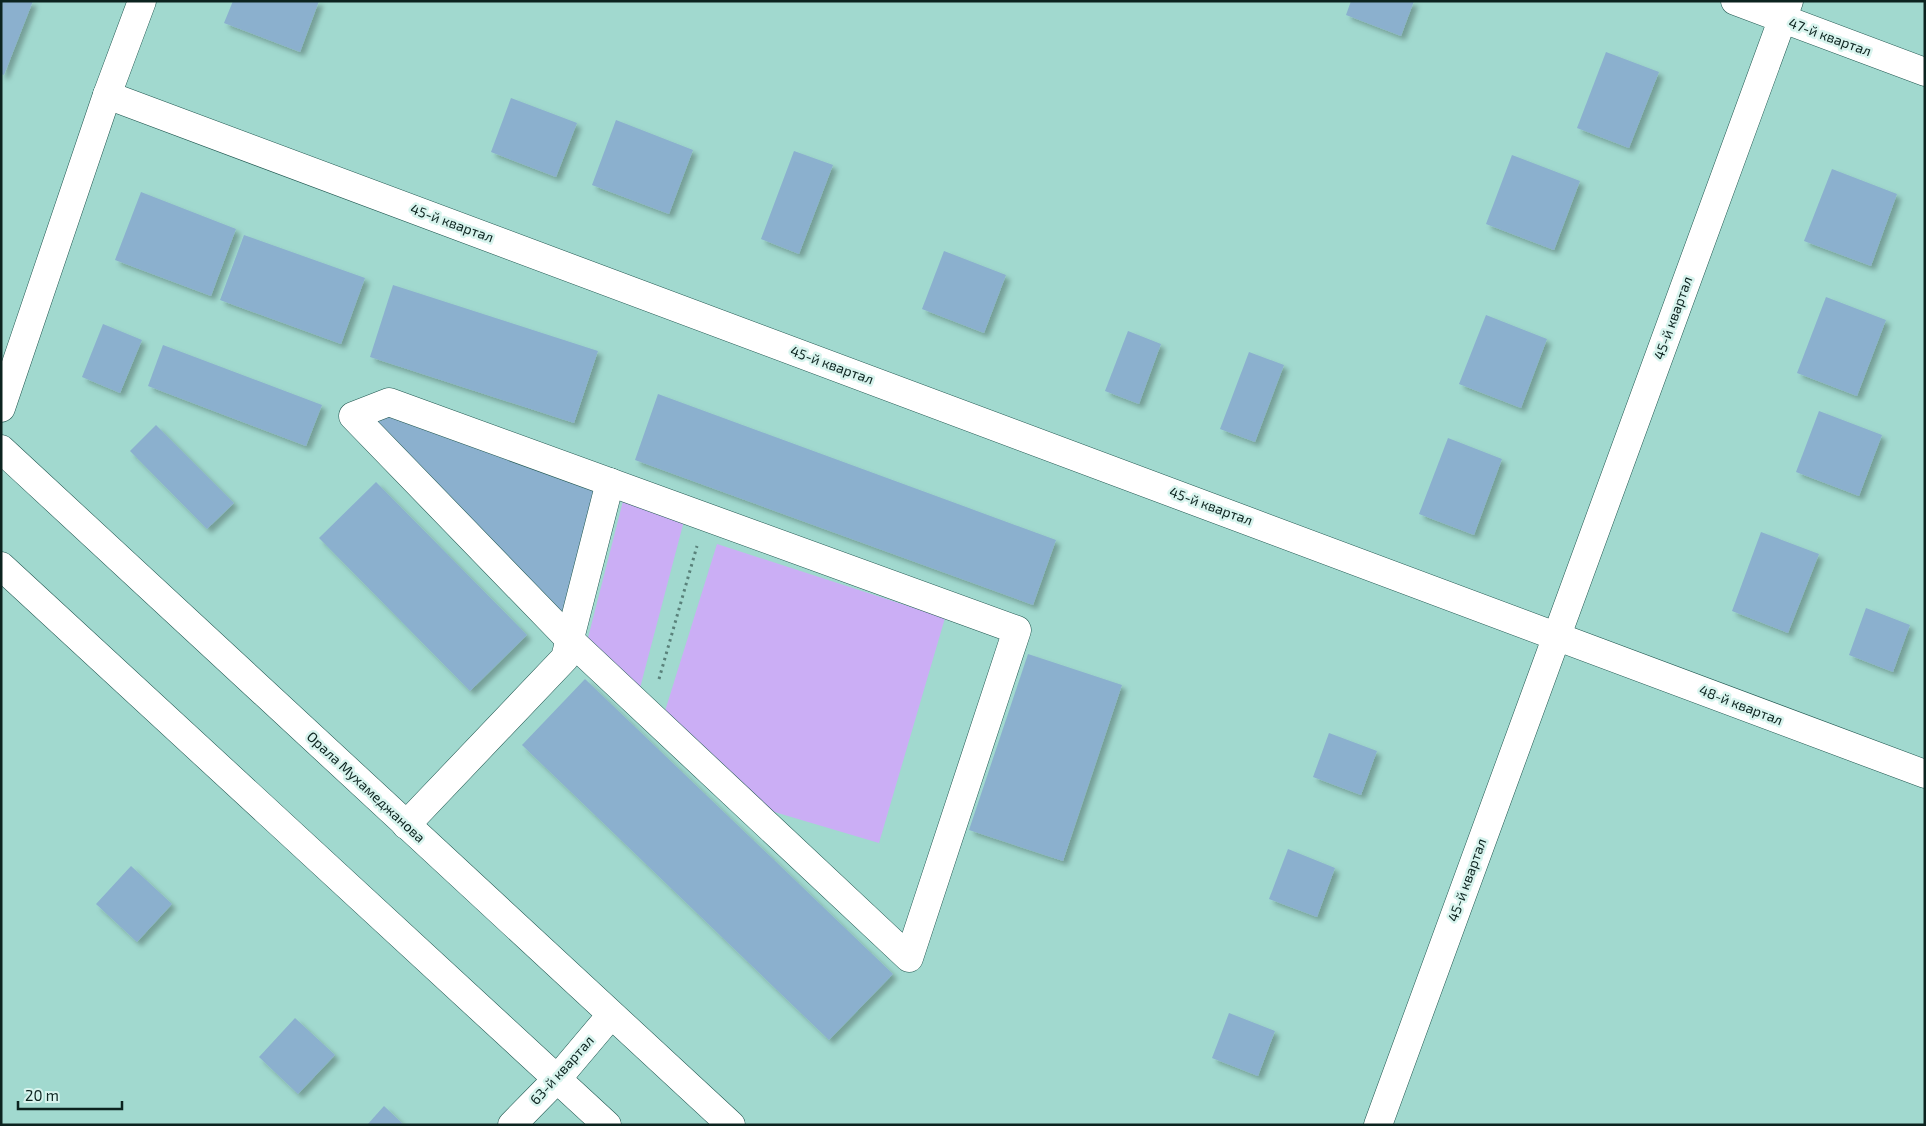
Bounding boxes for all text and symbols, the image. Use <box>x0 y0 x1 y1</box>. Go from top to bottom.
street label: 47-й квартал <box>1787 14 1874 59</box>
street label: 45-й квартал <box>408 200 496 245</box>
street label: 45-й квартал <box>1650 274 1695 362</box>
street label: 45-й квартал <box>788 342 876 387</box>
street label: 45-й квартал <box>1167 483 1255 528</box>
street label: 48-й квартал <box>1697 681 1785 728</box>
street label: Орала Мухамеджанова <box>304 727 429 846</box>
street label: 45-й квартал <box>1444 836 1489 924</box>
street label: 63-й квартал <box>526 1032 597 1108</box>
scale bar <box>18 1078 121 1110</box>
text: 20 m <box>25 1086 59 1104</box>

